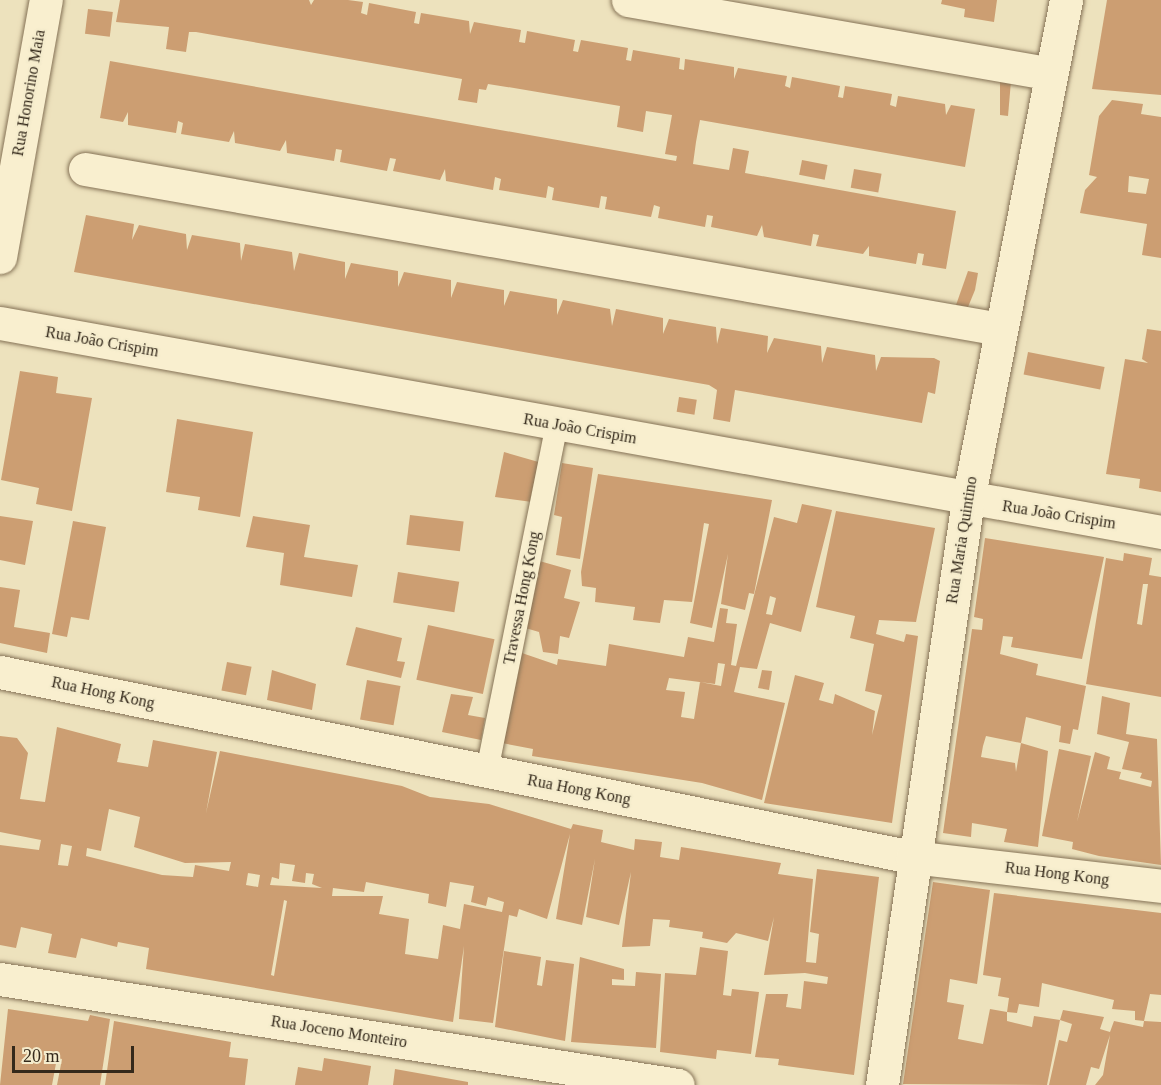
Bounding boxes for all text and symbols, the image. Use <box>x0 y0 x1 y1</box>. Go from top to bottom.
street label: Rua Honorino Maia <box>8 28 50 158</box>
street label: Rua João Crispim <box>44 323 160 361</box>
street label: Rua João Crispim <box>522 410 638 448</box>
street label: Rua Maria Quintino <box>942 475 982 605</box>
street label: Rua João Crispim <box>1001 497 1117 533</box>
street label: Travessa Hong Kong <box>500 530 544 666</box>
street label: Rua Hong Kong <box>50 673 156 713</box>
street label: Rua Hong Kong <box>526 771 632 809</box>
street label: Rua Hong Kong <box>1004 858 1110 890</box>
street label: Rua Joceno Monteiro <box>269 1012 409 1052</box>
scale bar <box>15 1034 136 1072</box>
text: 20 m <box>23 1046 60 1066</box>

